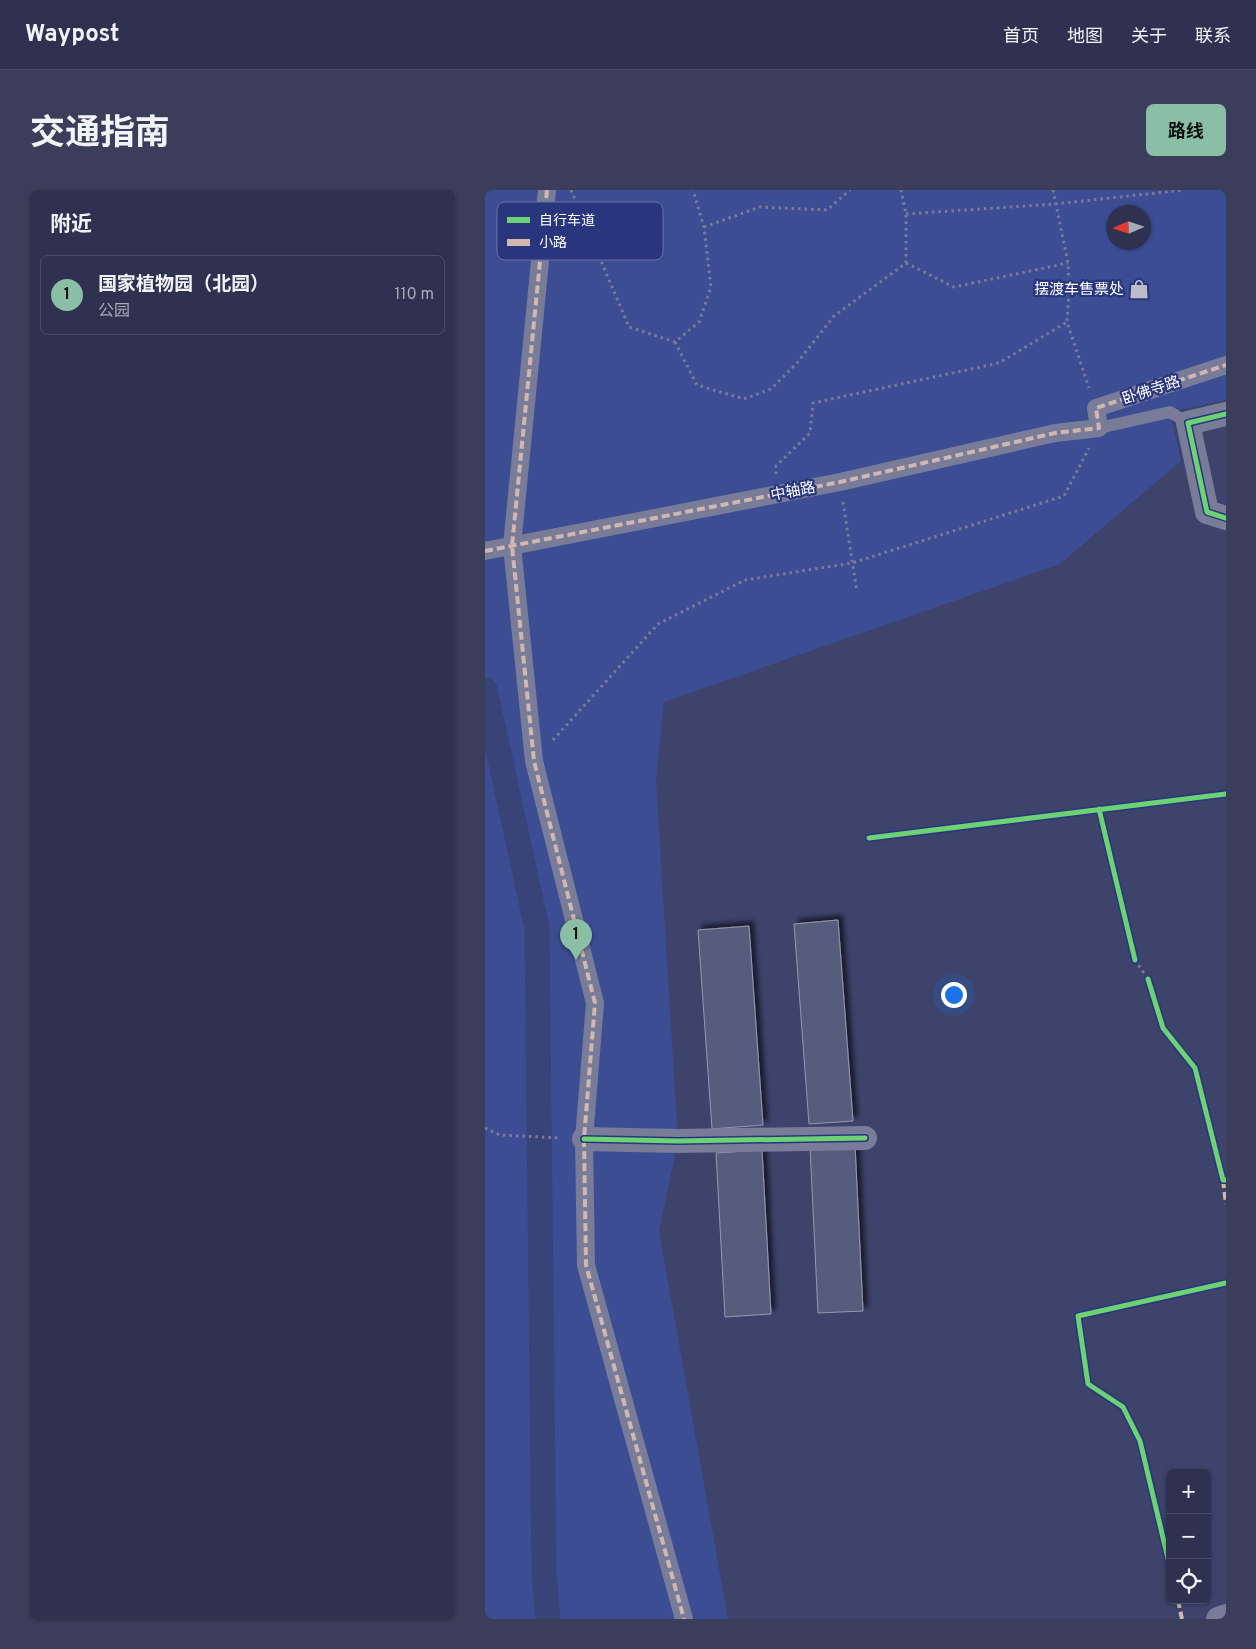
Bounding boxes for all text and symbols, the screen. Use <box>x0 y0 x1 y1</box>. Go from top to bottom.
text: Waypost <box>25 20 119 50</box>
text: 首页 <box>1003 26 1039 49</box>
text: 地图 <box>1067 26 1103 49</box>
text: 关于 <box>1131 26 1167 49</box>
text: 联系 <box>1195 26 1231 49</box>
button: 路线 <box>1146 104 1226 156</box>
text: 交通指南 <box>30 113 170 157</box>
legend <box>497 202 663 260</box>
north arrow <box>1106 205 1151 250</box>
text: 附近 <box>50 212 92 239</box>
text: 自行车道 <box>539 212 595 230</box>
text: 小路 <box>539 235 567 252</box>
text: 国家植物园（北园） <box>98 273 269 297</box>
shop icon: 摆渡车售票处 <box>1128 278 1150 300</box>
place label: 摆渡车售票处 <box>1034 281 1124 300</box>
text: 1 <box>64 285 70 305</box>
text: 110 m <box>394 285 434 305</box>
text: 公园 <box>98 302 130 322</box>
street label: 卧佛寺路 <box>1120 372 1183 410</box>
street label: 中轴路 <box>769 478 817 506</box>
pin: 1 <box>560 919 592 960</box>
your location <box>941 982 967 1008</box>
map controls <box>1166 1469 1211 1604</box>
button: + <box>1166 1469 1211 1514</box>
button: − <box>1166 1514 1211 1559</box>
button: locate <box>1166 1559 1211 1604</box>

